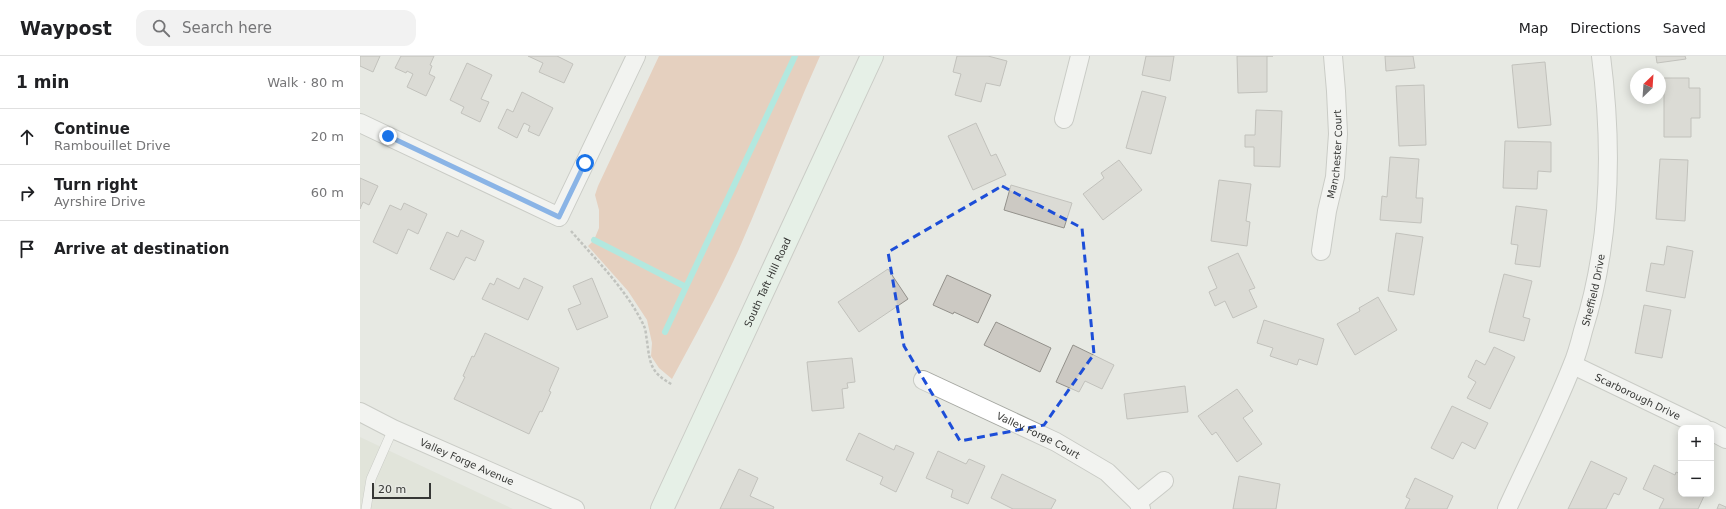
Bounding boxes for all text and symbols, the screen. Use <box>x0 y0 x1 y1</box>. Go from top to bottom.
search box <box>136 10 416 46</box>
text: Waypost <box>20 17 112 39</box>
icon: search <box>150 17 172 39</box>
text: Search here <box>182 19 272 37</box>
text: Map <box>1519 20 1548 36</box>
text: Directions <box>1570 20 1641 36</box>
text: Saved <box>1663 20 1706 36</box>
north arrow <box>1630 68 1666 104</box>
text: 1 min <box>16 72 69 92</box>
text: Walk · 80 m <box>267 75 344 90</box>
street label: Manchester Court <box>1325 110 1344 200</box>
text: Continue <box>54 120 130 138</box>
icon: ahead <box>16 126 38 148</box>
route end <box>379 127 397 145</box>
text: 20 m <box>311 129 344 144</box>
text: Rambouillet Drive <box>54 138 171 153</box>
route start <box>576 154 594 172</box>
text: Turn right <box>54 176 138 194</box>
icon: right <box>16 182 38 204</box>
text: 60 m <box>311 185 344 200</box>
text: Ayrshire Drive <box>54 194 146 209</box>
street label: South Taft Hill Road <box>742 236 793 329</box>
icon: arrive <box>16 238 38 260</box>
text: Arrive at destination <box>54 240 229 258</box>
street label: Sheffield Drive <box>1579 253 1606 327</box>
street label: Scarborough Drive <box>1593 371 1682 421</box>
street label: Valley Forge Court <box>995 410 1082 461</box>
map controls <box>1678 425 1714 497</box>
button: + <box>1678 425 1714 461</box>
street label: Valley Forge Avenue <box>418 436 516 487</box>
button: − <box>1678 461 1714 497</box>
scale bar <box>372 481 431 500</box>
text: 20 m <box>378 483 406 496</box>

